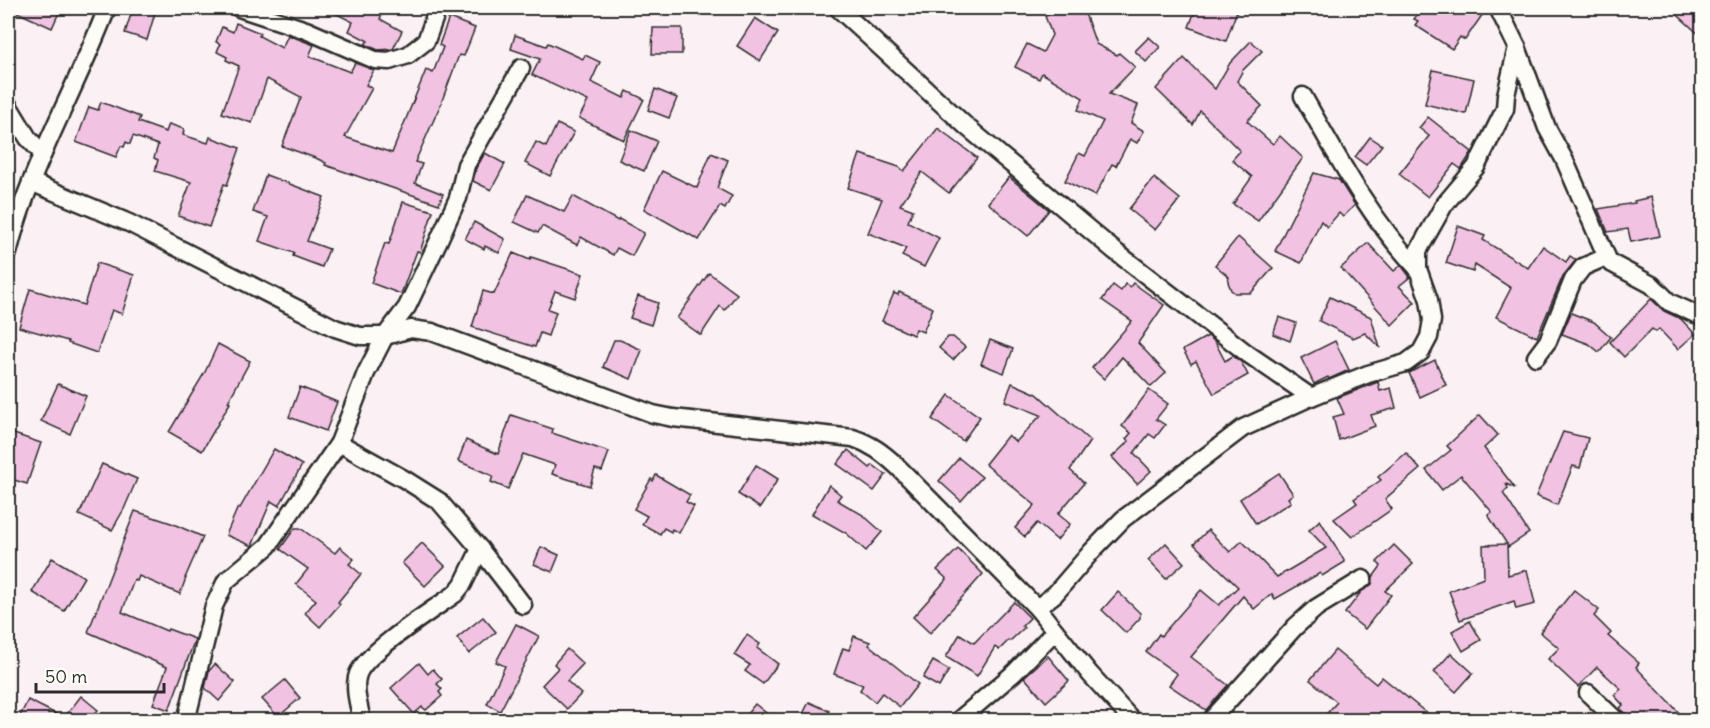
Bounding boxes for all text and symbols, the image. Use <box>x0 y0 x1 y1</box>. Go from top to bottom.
scale bar <box>36 656 164 694</box>
text: 50 m <box>45 665 87 688</box>

